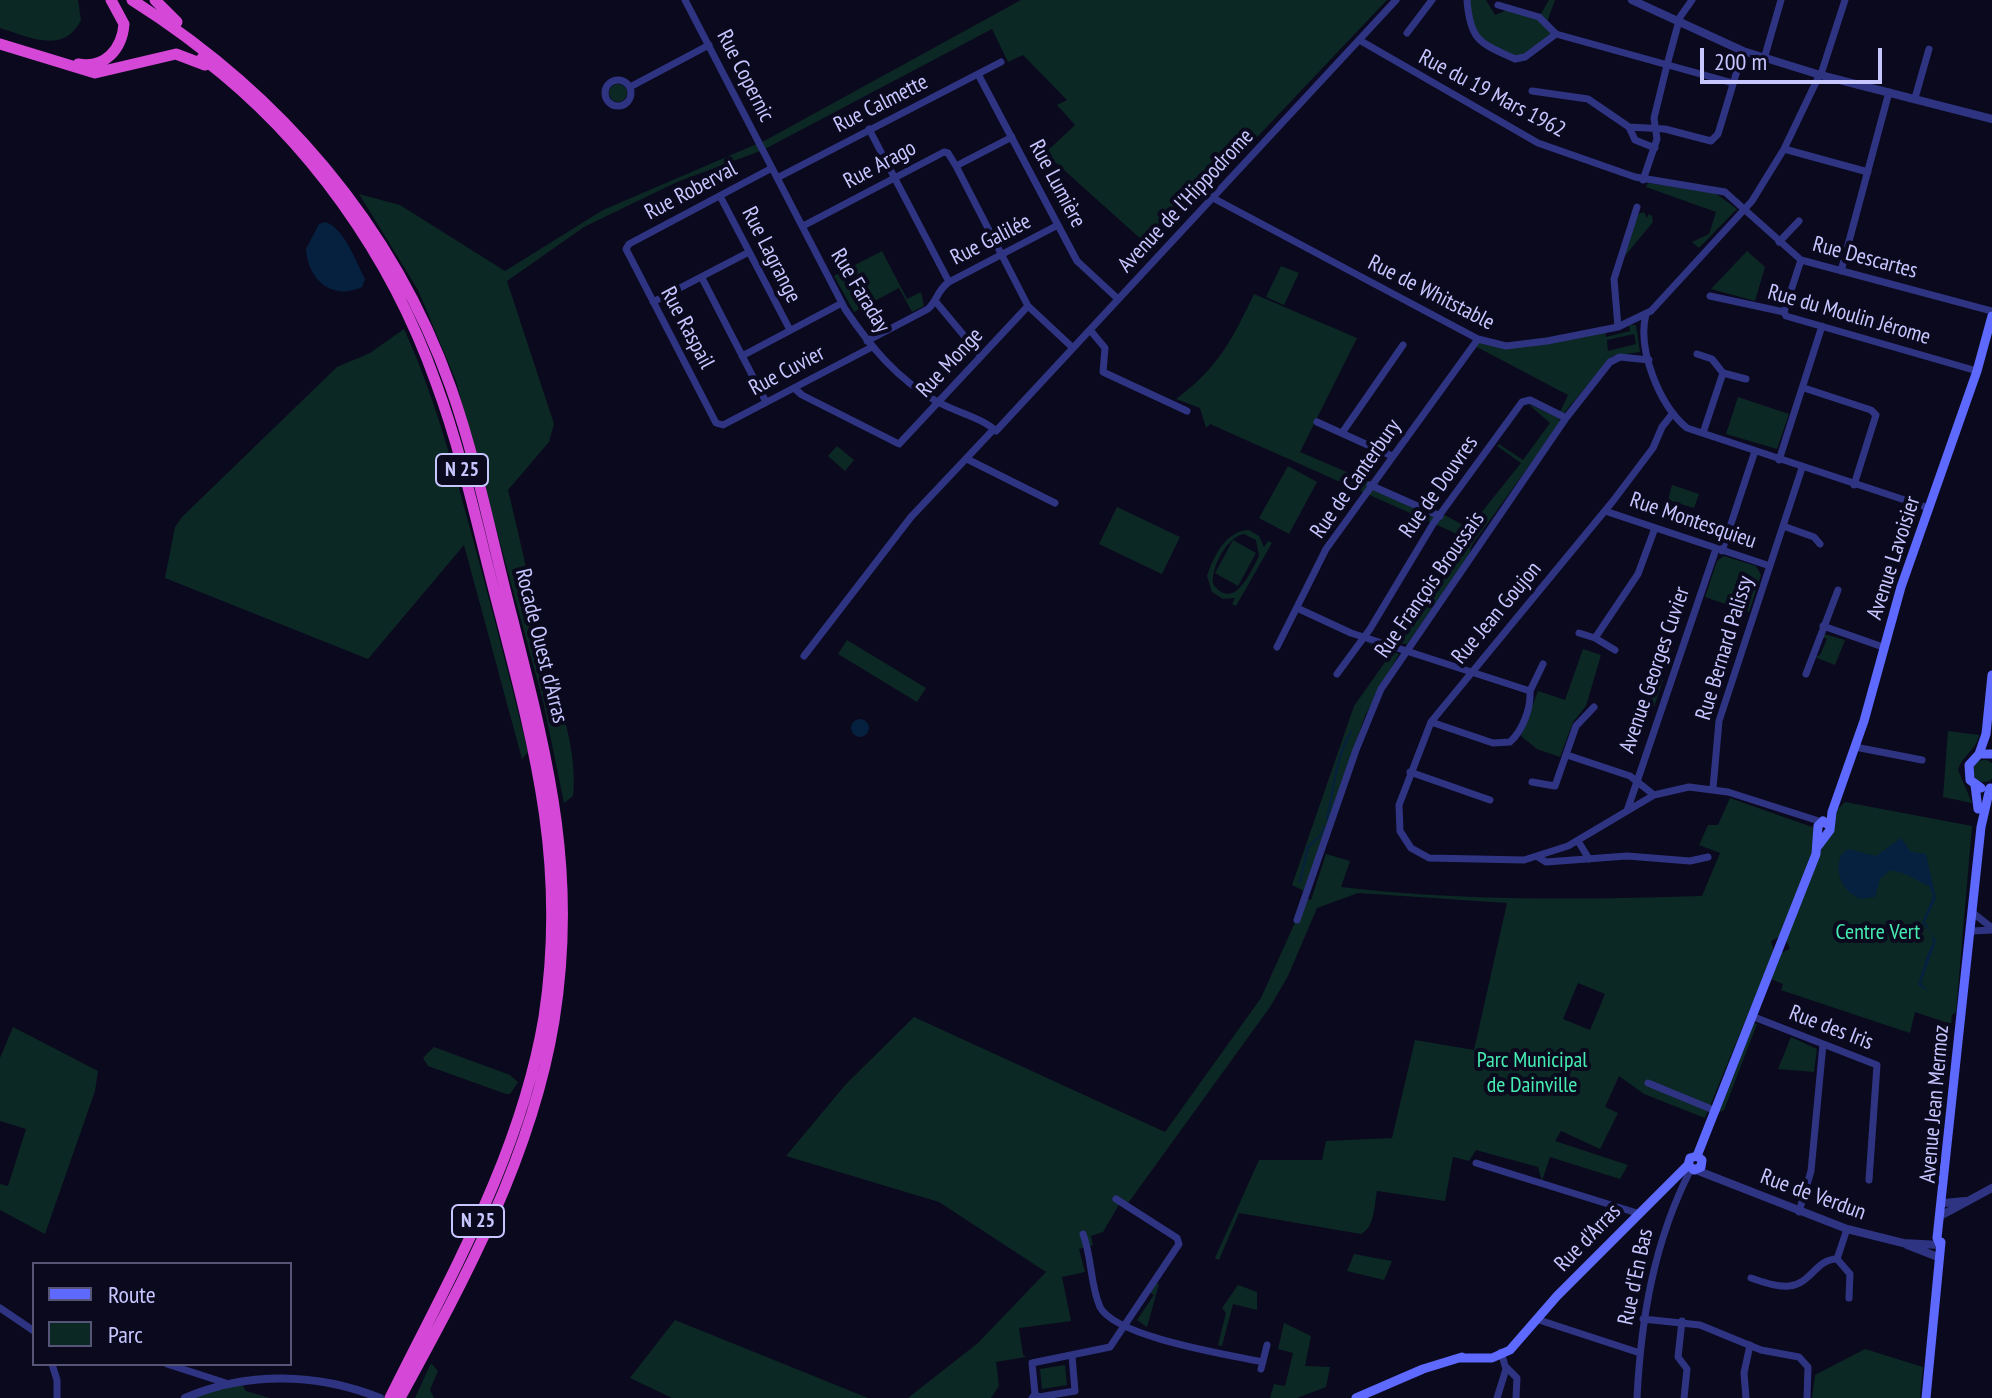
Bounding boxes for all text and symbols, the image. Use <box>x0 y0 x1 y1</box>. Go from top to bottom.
street label: Rue Copernic <box>711 26 779 126</box>
scale bar <box>1704 32 1886 82</box>
street label: Rue du 19 Mars 1962 <box>1414 44 1570 144</box>
text: 200 m <box>1714 46 1767 77</box>
street label: Rue Calmette <box>830 69 932 139</box>
street label: Avenue de l'Hippodrome <box>1113 124 1259 278</box>
street label: Rue Arago <box>839 135 921 195</box>
street label: Rue Lumière <box>1023 136 1091 232</box>
street label: Rue Roberval <box>641 156 741 226</box>
street label: Rue Lagrange <box>736 203 806 307</box>
street label: Rue Galilée <box>946 209 1036 271</box>
street label: Rue Descartes <box>1810 231 1920 285</box>
street label: Rue Faraday <box>825 244 895 338</box>
street label: Rue de Whitstable <box>1363 250 1499 336</box>
street label: Rue du Moulin Jérome <box>1765 279 1933 351</box>
street label: Rue Raspail <box>654 283 720 373</box>
street label: Rue Monge <box>911 323 989 403</box>
street label: Rue Cuvier <box>745 340 829 402</box>
street label: Rue de Canterbury <box>1305 414 1407 544</box>
street label: Rue de Douvres <box>1394 431 1484 543</box>
road number: N 25 <box>436 454 488 486</box>
street label: Rue Montesquieu <box>1626 487 1760 555</box>
street label: Avenue Lavoisier <box>1862 493 1926 623</box>
street label: Rue François Broussais <box>1370 507 1490 663</box>
street label: Rue Jean Goujon <box>1447 557 1547 669</box>
street label: Rocade Ouest d'Arras <box>509 566 573 726</box>
street label: Rue Bernard Palissy <box>1691 573 1759 723</box>
street label: Avenue Georges Cuvier <box>1614 583 1696 757</box>
park label: Centre Vert <box>1836 920 1920 946</box>
street label: Rue des Iris <box>1785 1000 1877 1056</box>
street label: Avenue Jean Mermoz <box>1915 1024 1955 1184</box>
park label: Parc Municipal de Dainville <box>1477 1048 1587 1100</box>
street label: Rue de Verdun <box>1757 1164 1869 1226</box>
street label: Rue d'Arras <box>1549 1199 1627 1277</box>
road number: N 25 <box>452 1205 504 1237</box>
street label: Rue d'En Bas <box>1613 1226 1659 1328</box>
legend <box>32 1262 292 1366</box>
text: Route <box>108 1279 156 1310</box>
text: Parc <box>108 1319 143 1350</box>

